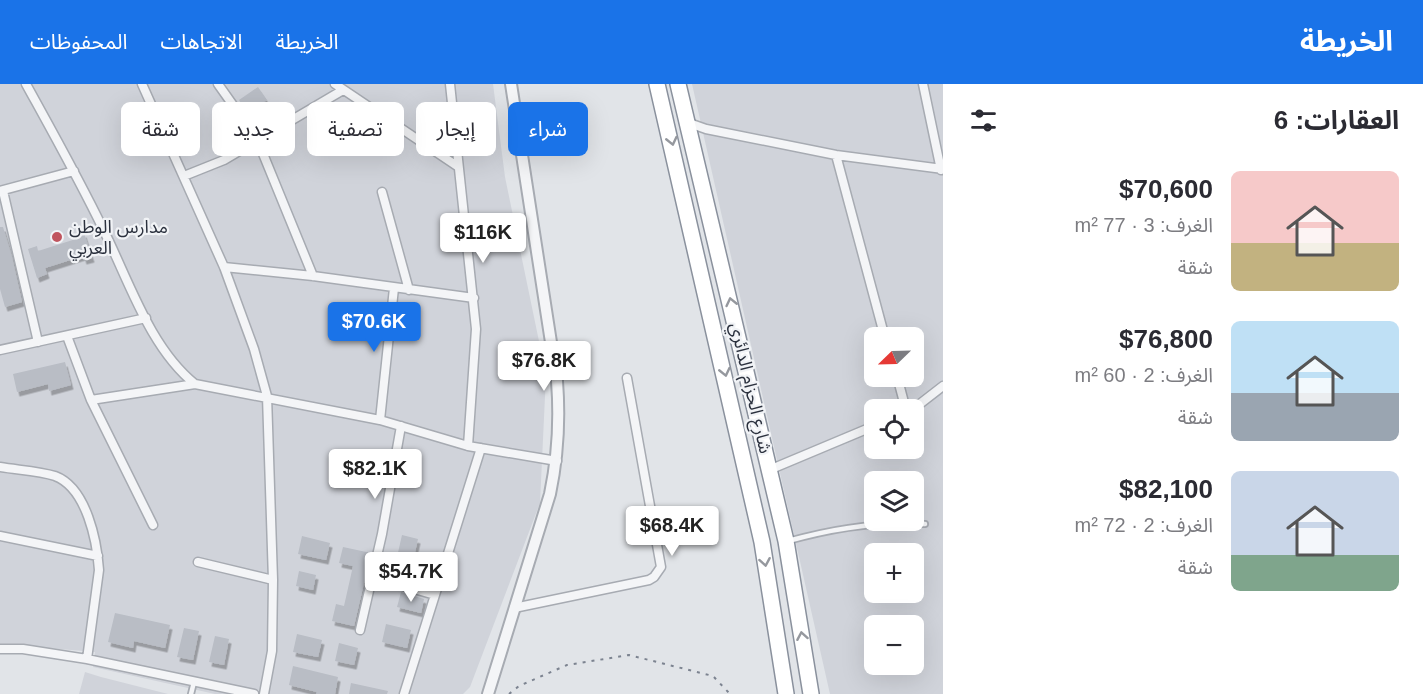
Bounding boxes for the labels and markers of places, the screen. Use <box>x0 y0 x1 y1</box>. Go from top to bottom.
pin: $116K <box>441 213 525 264</box>
place label: مدارس الوطن العربي <box>69 217 168 261</box>
marker: مدارس الوطن العربي <box>50 230 64 244</box>
pin: $70.6K <box>325 302 423 353</box>
pin: $76.8K <box>495 341 593 392</box>
pin: $82.1K <box>326 449 424 500</box>
pin: $68.4K <box>623 506 721 557</box>
pin: $54.7K <box>362 552 460 603</box>

